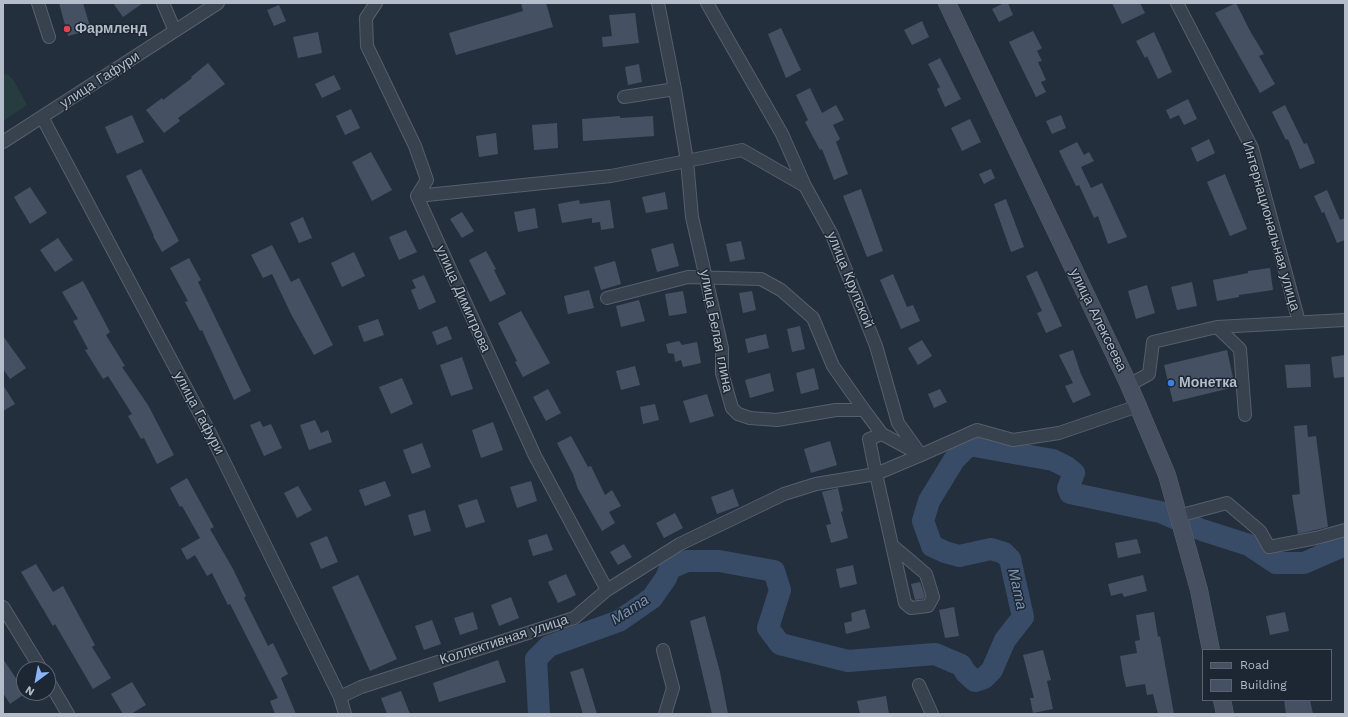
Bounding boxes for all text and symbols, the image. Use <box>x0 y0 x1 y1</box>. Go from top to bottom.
place label: Фармленд <box>75 21 147 37</box>
marker: Фармленд <box>62 24 72 34</box>
street label: улица Гафури <box>57 48 143 112</box>
street label: Интернациональная улица <box>1239 139 1303 313</box>
street label: улица Крупской <box>823 229 877 331</box>
street label: улица Димитрова <box>432 243 494 355</box>
street label: улица Алексеева <box>1066 266 1130 374</box>
street label: улица Белая глина <box>696 268 736 394</box>
street label: улица Гафури <box>170 369 228 457</box>
place label: Монетка <box>1179 375 1237 391</box>
marker: Монетка <box>1166 378 1176 388</box>
water label: Мата <box>1004 567 1030 611</box>
water label: Мата <box>608 591 652 629</box>
street label: Коллективная улица <box>438 611 570 669</box>
legend <box>1202 649 1332 701</box>
text: Road <box>1240 658 1269 672</box>
north arrow <box>16 661 56 701</box>
text: Building <box>1240 678 1287 692</box>
text: N <box>23 683 37 698</box>

